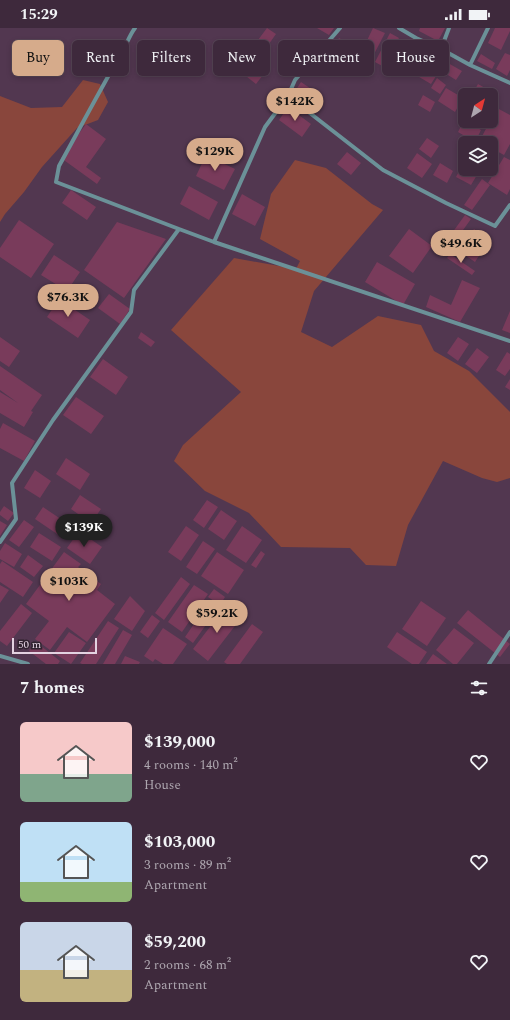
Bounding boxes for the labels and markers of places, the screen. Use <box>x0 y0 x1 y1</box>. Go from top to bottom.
pin: $142K <box>267 88 323 122</box>
pin: $129K <box>187 138 243 172</box>
pin: $49.6K <box>428 230 494 264</box>
pin: $76.3K <box>35 284 101 318</box>
pin: $139K <box>56 514 112 548</box>
pin: $103K <box>41 568 97 602</box>
pin: $59.2K <box>184 600 250 634</box>

